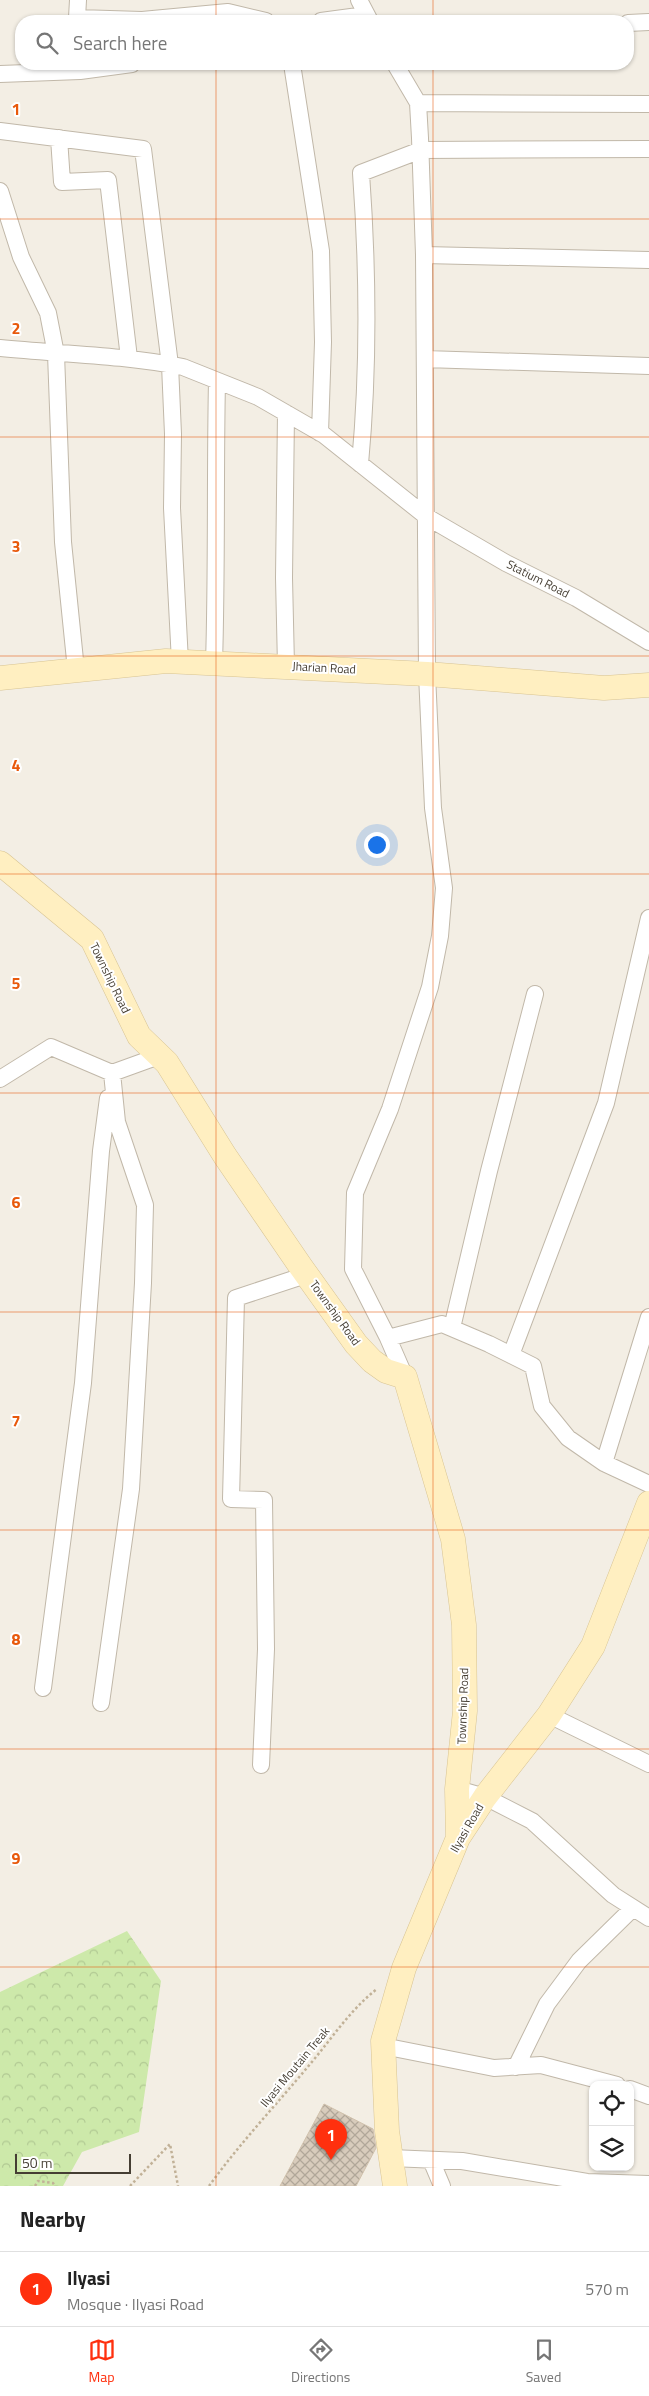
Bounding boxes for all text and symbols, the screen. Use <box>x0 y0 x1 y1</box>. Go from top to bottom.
search box <box>15 15 634 70</box>
text: Search here <box>73 28 167 57</box>
icon: search <box>33 29 61 57</box>
text: 1 <box>12 97 20 121</box>
text: 2 <box>12 316 20 340</box>
text: 3 <box>12 534 20 558</box>
street label: Statium Road <box>503 555 573 603</box>
street label: Jharian Road <box>292 656 356 679</box>
text: 4 <box>12 753 21 777</box>
your location <box>364 832 390 858</box>
street label: Township Road <box>85 939 136 1016</box>
text: 5 <box>12 971 21 995</box>
text: 6 <box>12 1190 21 1214</box>
street label: Township Road <box>305 1276 366 1349</box>
text: 7 <box>12 1409 20 1433</box>
text: 8 <box>12 1627 21 1651</box>
street label: Township Road <box>452 1667 473 1745</box>
street label: Ilyasi Road <box>445 1800 488 1856</box>
text: 9 <box>12 1846 21 1870</box>
street label: Ilyasi Moutain Treak <box>255 2022 334 2111</box>
map controls <box>589 2081 634 2171</box>
button: locate <box>589 2081 634 2126</box>
pin: 1 <box>315 2119 347 2160</box>
button: layers <box>589 2126 634 2171</box>
scale bar <box>15 2151 131 2174</box>
text: 50 m <box>22 2152 52 2173</box>
text: Nearby <box>20 2203 85 2235</box>
text: Ilyasi <box>67 2263 111 2292</box>
text: 1 <box>32 2277 40 2301</box>
text: 570 m <box>585 2277 629 2301</box>
text: Mosque · Ilyasi Road <box>67 2292 204 2316</box>
tab: Map <box>88 2336 116 2387</box>
tab: Directions <box>291 2336 350 2387</box>
tab: Saved <box>526 2336 561 2387</box>

